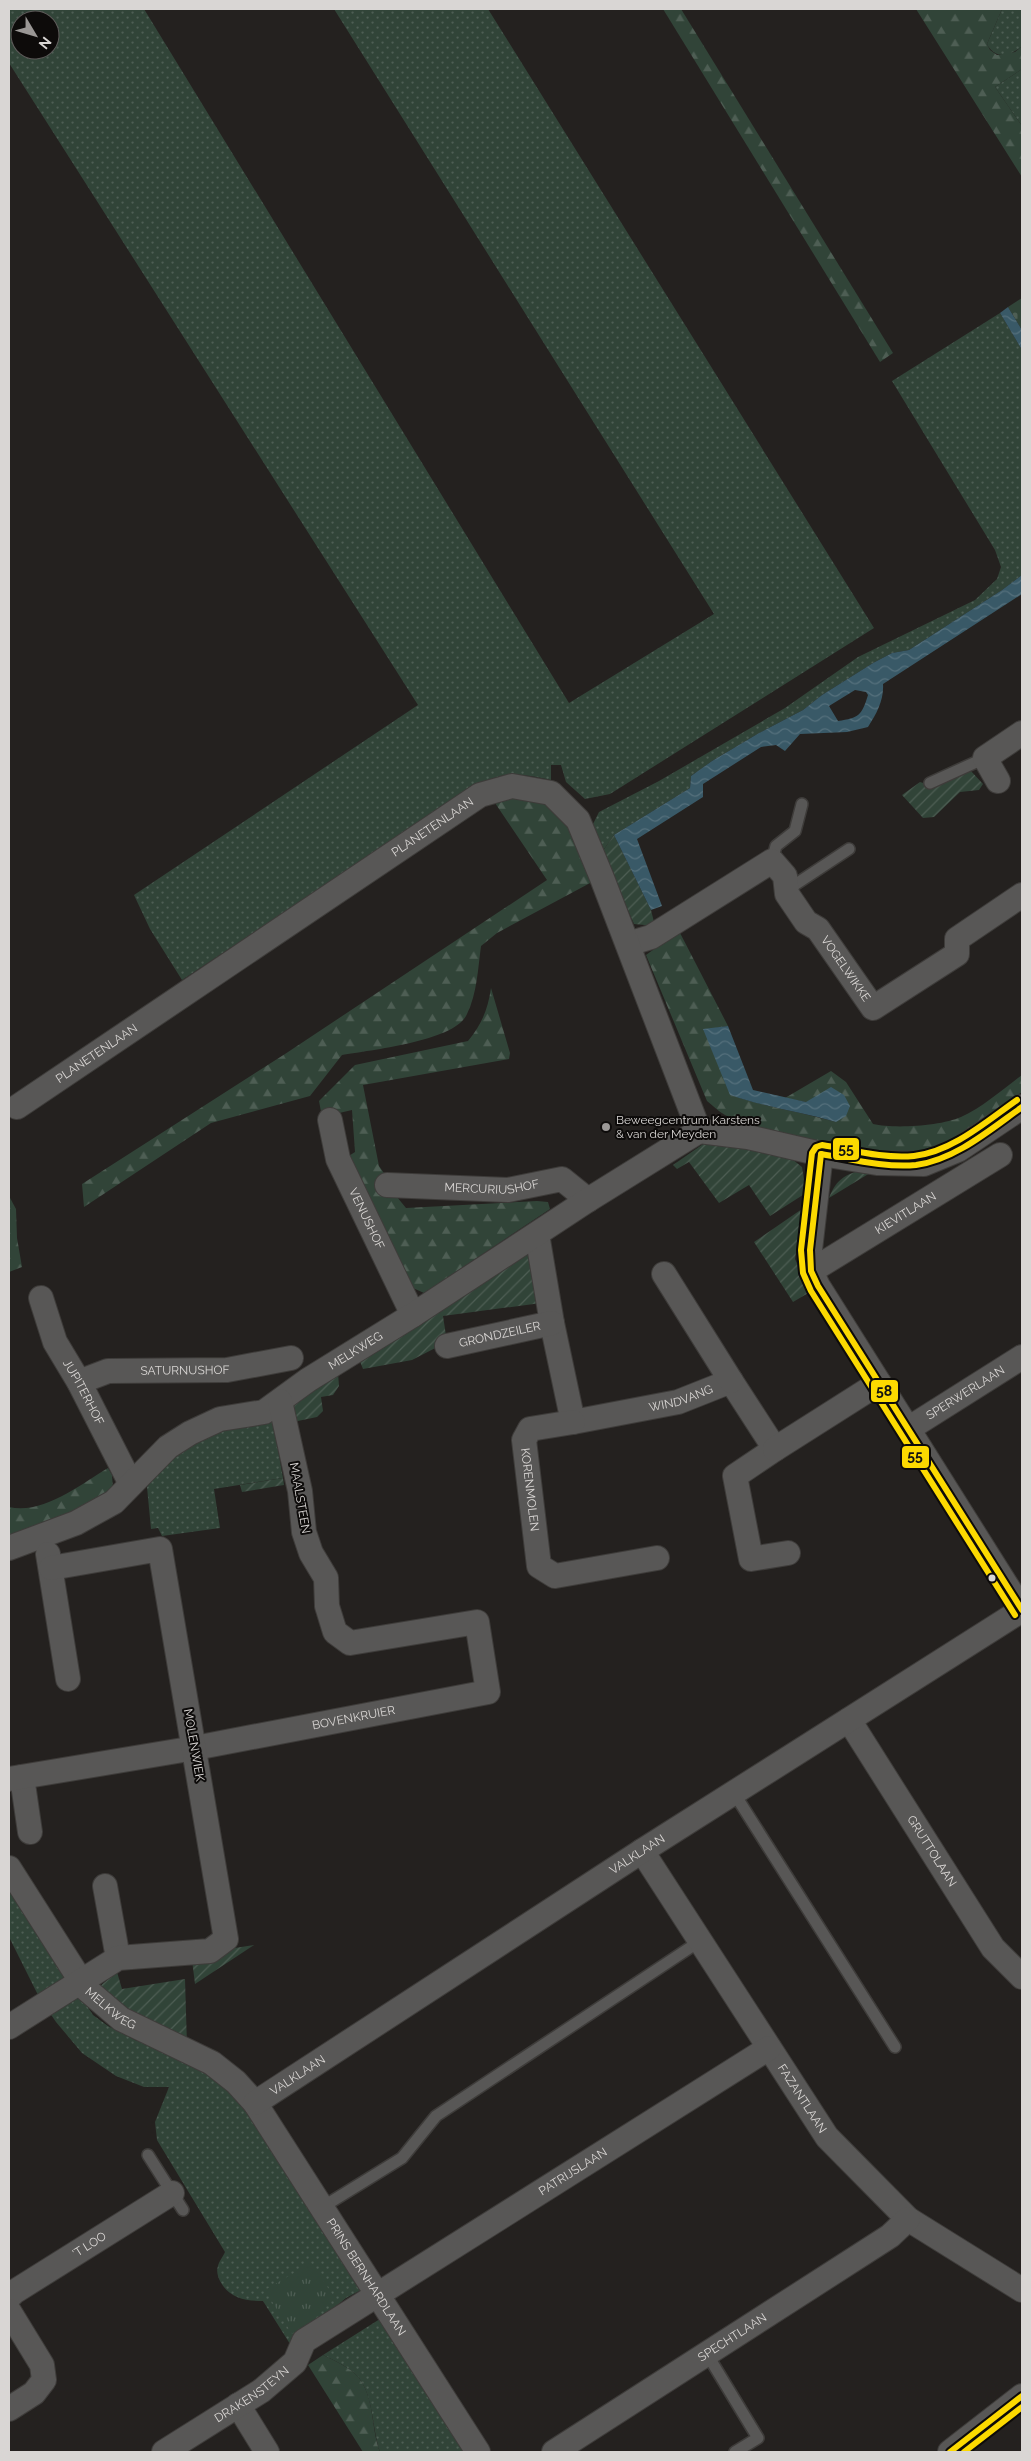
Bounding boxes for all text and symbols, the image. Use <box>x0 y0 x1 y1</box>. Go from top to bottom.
north arrow <box>10 10 60 60</box>
text: N <box>36 34 55 52</box>
street label: PLANETENLAAN <box>389 795 476 860</box>
street label: VOGELWIKKE <box>818 933 873 1004</box>
street label: PLANETENLAAN <box>53 1021 140 1086</box>
place label: Beweegcentrum Karstens & van der Meyden <box>616 1113 760 1141</box>
marker: Beweegcentrum Karstens & van der Meyden <box>600 1121 612 1133</box>
line badge: 55 <box>832 1137 860 1161</box>
text: 55 <box>838 1141 854 1157</box>
street label: MERCURIUSHOF <box>444 1177 540 1197</box>
street label: VENUSHOF <box>346 1186 387 1251</box>
street label: KIEVITLAAN <box>873 1189 939 1237</box>
street label: GRONDZEILER <box>458 1319 542 1350</box>
street label: MELKWEG <box>326 1329 385 1373</box>
street label: JUPITERHOF <box>60 1357 107 1428</box>
street label: SATURNUSHOF <box>140 1363 230 1378</box>
street label: SPERWERLAAN <box>924 1363 1007 1423</box>
line badge: 58 <box>870 1379 899 1403</box>
street label: WINDVANG <box>648 1382 715 1414</box>
text: 58 <box>876 1383 892 1399</box>
line badge: 55 <box>901 1445 930 1469</box>
street label: KORENMOLEN <box>518 1447 542 1532</box>
text: 55 <box>907 1448 923 1464</box>
street label: MAALSTEEN <box>287 1461 313 1535</box>
unlabelled marker <box>987 1573 997 1583</box>
street label: BOVENKRUIER <box>311 1703 396 1732</box>
street label: MOLENWIEK <box>181 1708 207 1783</box>
street label: GRUTTOLAAN <box>904 1813 959 1889</box>
street label: VALKLAAN <box>607 1831 667 1877</box>
street label: MELKWEG <box>82 1984 138 2032</box>
street label: VALKLAAN <box>268 2052 328 2098</box>
street label: FAZANTLAAN <box>775 2062 830 2136</box>
street label: PATRIJSLAAN <box>536 2145 610 2198</box>
street label: PRINS BERNHARDLAAN <box>324 2216 409 2338</box>
street label: 'T LOO <box>70 2229 109 2261</box>
street label: SPECHTLAAN <box>695 2310 769 2365</box>
street label: DRAKENSTEYN <box>212 2363 292 2425</box>

